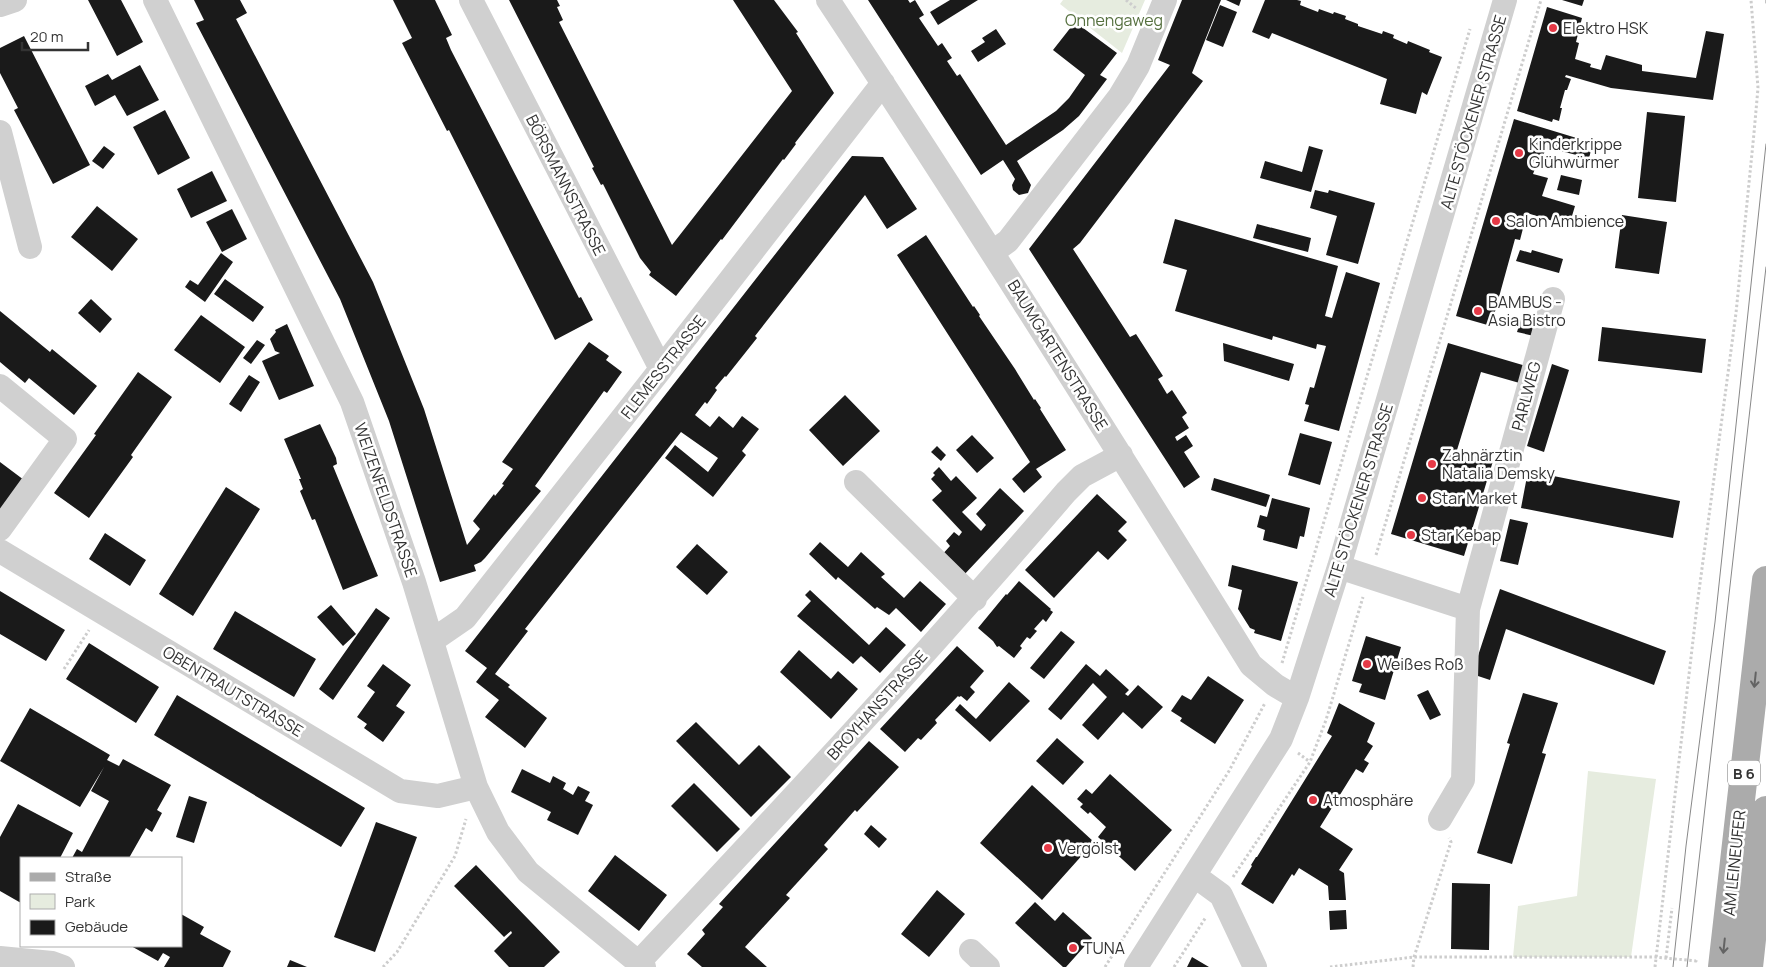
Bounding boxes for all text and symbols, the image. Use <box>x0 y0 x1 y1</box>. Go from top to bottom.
park label: Onnengaweg <box>1065 9 1163 31</box>
street label: ALTE STÖCKENER STRASSE <box>1435 12 1511 212</box>
place label: Elektro HSK <box>1563 17 1649 39</box>
scale bar <box>22 20 89 52</box>
marker: Elektro HSK <box>1547 22 1559 34</box>
text: 20 m <box>30 26 63 47</box>
street label: BÖRSMANNSTRASSE <box>521 111 611 259</box>
place label: Kinderkrippe Glühwürmer <box>1529 133 1622 173</box>
marker: Kinderkrippe Glühwürmer <box>1513 147 1525 159</box>
place label: Salon Ambience <box>1506 210 1624 232</box>
marker: Salon Ambience <box>1490 215 1502 227</box>
street label: BAUMGARTENSTRASSE <box>1003 276 1113 434</box>
place label: BAMBUS - Asia Bistro <box>1488 291 1566 331</box>
marker: BAMBUS - Asia Bistro <box>1472 305 1484 317</box>
street label: FLEMESSTRASSE <box>616 311 710 423</box>
street label: PARLWEG <box>1506 359 1546 433</box>
street label: ALTE STÖCKENER STRASSE <box>1318 400 1398 600</box>
street label: WEIZENFELDSTRASSE <box>349 420 423 580</box>
place label: Zahnärztin Natalia Demsky <box>1442 444 1555 484</box>
marker: Zahnärztin Natalia Demsky <box>1426 458 1438 470</box>
place label: Star Market <box>1432 487 1518 509</box>
marker: Star Market <box>1416 492 1428 504</box>
place label: Star Kebap <box>1421 524 1501 546</box>
marker: Star Kebap <box>1405 529 1417 541</box>
street label: OBENTRAUTSTRASSE <box>159 640 307 742</box>
street label: BROYHANSTRASSE <box>822 645 932 765</box>
place label: Weißes Roß <box>1377 653 1464 675</box>
marker: Weißes Roß <box>1361 658 1373 670</box>
one-way arrow <box>1750 672 1760 688</box>
road number: B 6 <box>1728 760 1760 786</box>
place label: Atmosphäre <box>1323 789 1413 811</box>
marker: Atmosphäre <box>1307 794 1319 806</box>
street label: AM LEINEUFER <box>1718 809 1750 917</box>
place label: Vergölst <box>1058 837 1119 859</box>
marker: Vergölst <box>1042 842 1054 854</box>
legend <box>20 857 182 947</box>
text: Straße <box>65 866 112 887</box>
text: Park <box>65 891 95 912</box>
text: Gebäude <box>65 916 128 937</box>
place label: TUNA <box>1083 937 1125 959</box>
one-way arrow <box>1719 938 1729 954</box>
marker: TUNA <box>1067 942 1079 954</box>

